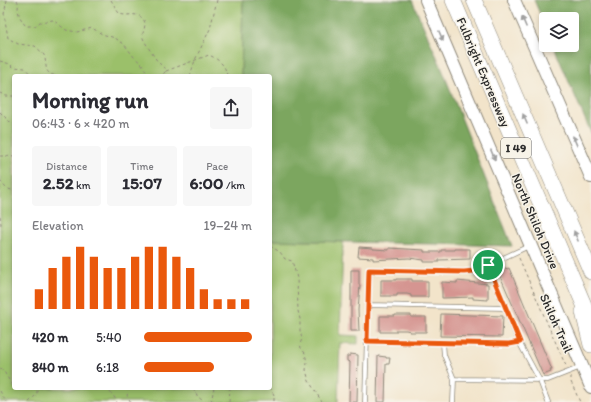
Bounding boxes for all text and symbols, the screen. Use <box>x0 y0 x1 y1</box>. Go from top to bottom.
map controls <box>539 12 579 52</box>
button: layers <box>539 12 579 52</box>
street label: Fulbright Expressway <box>454 15 513 129</box>
one-way arrow <box>520 15 526 27</box>
one-way arrow <box>439 30 445 42</box>
text: Morning run <box>32 87 148 114</box>
button: share <box>210 87 252 129</box>
one-way arrow <box>522 113 528 124</box>
text: 06:43 · 6 × 420 m <box>32 116 130 131</box>
one-way arrow <box>572 135 578 147</box>
road number: I 49 <box>501 138 531 158</box>
one-way arrow <box>490 150 496 161</box>
text: Distance <box>46 160 87 173</box>
text: Time <box>130 160 154 173</box>
text: Pace <box>206 160 228 173</box>
street label: North Shiloh Drive <box>509 171 562 271</box>
text: 2.52 <box>43 173 74 193</box>
text: 15:07 <box>122 173 162 193</box>
text: 6:00 <box>189 173 224 193</box>
text: km <box>74 179 91 192</box>
text: /km <box>224 179 245 192</box>
text: Elevation <box>32 218 84 233</box>
text: 19–24 m <box>203 218 252 233</box>
one-way arrow <box>572 230 578 242</box>
pin <box>471 248 505 282</box>
icon: arrive <box>477 254 499 276</box>
street label: Shiloh Trail <box>537 291 576 355</box>
text: 420 m <box>32 330 69 345</box>
text: 5:40 <box>96 330 122 345</box>
text: 840 m <box>32 360 69 375</box>
text: 6:18 <box>96 360 119 375</box>

